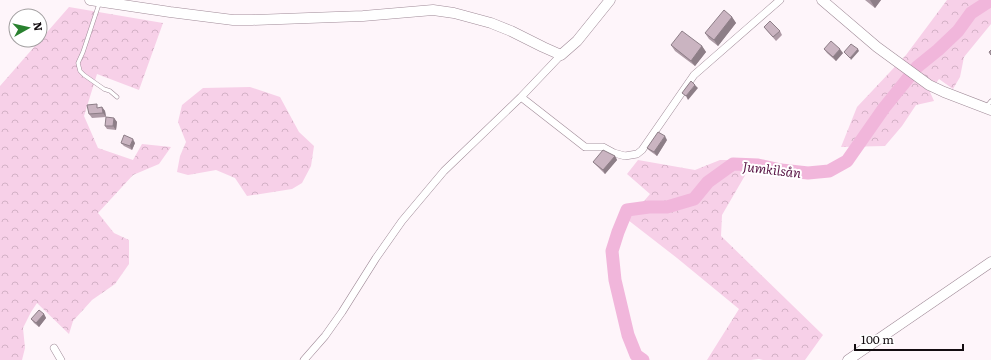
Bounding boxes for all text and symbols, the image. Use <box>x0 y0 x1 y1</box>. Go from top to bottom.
north arrow <box>8 8 48 48</box>
text: N <box>30 21 47 32</box>
water label: Jumkilsån <box>742 156 802 182</box>
scale bar <box>855 326 963 352</box>
text: 100 m <box>861 330 894 348</box>

